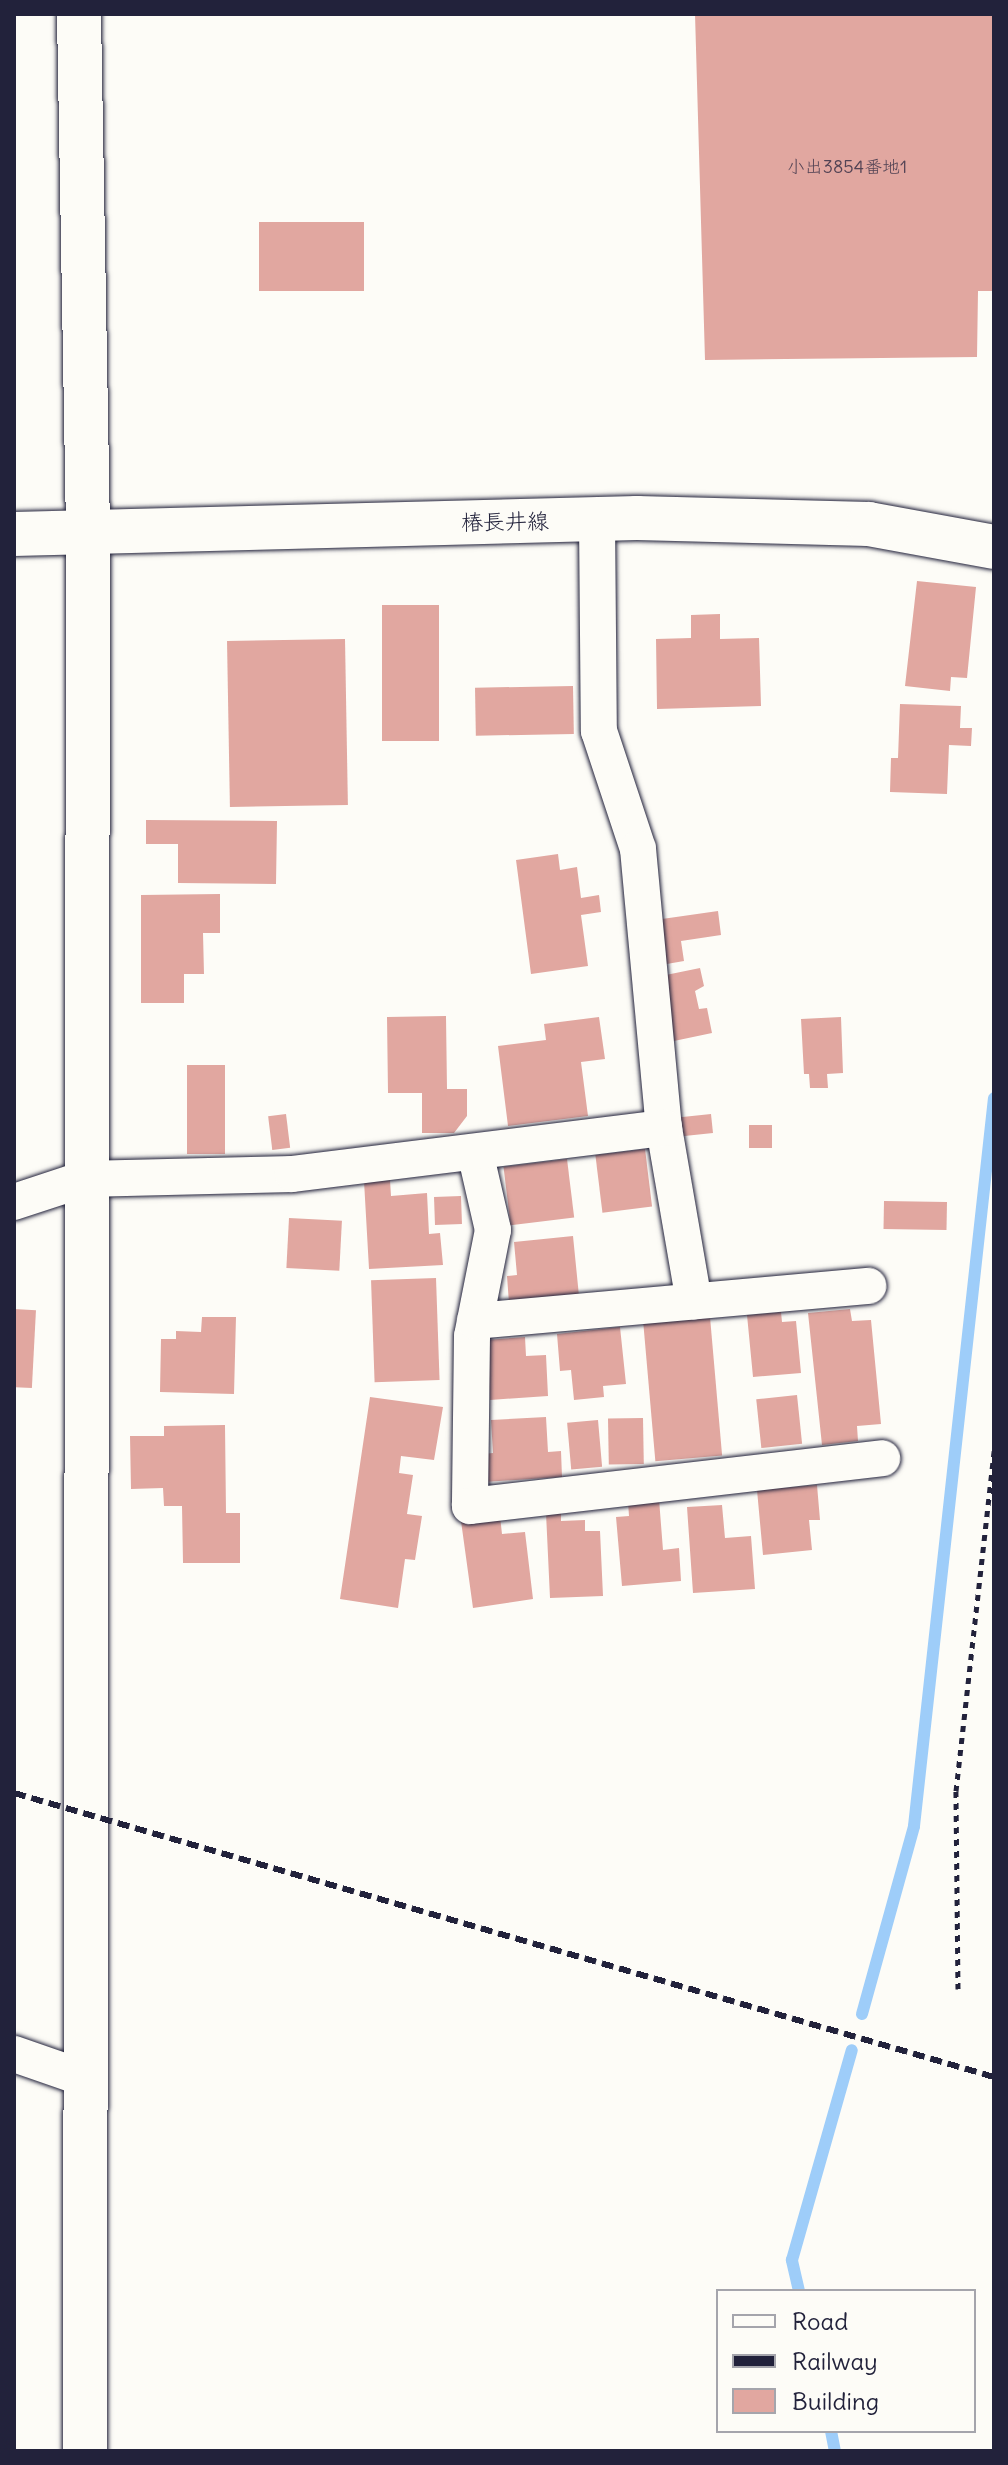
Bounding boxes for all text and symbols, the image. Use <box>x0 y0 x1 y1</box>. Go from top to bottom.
house number: 小出3854番地1 <box>787 156 907 178</box>
street label: 椿長井線 <box>461 508 549 536</box>
legend <box>716 2289 976 2433</box>
text: Road <box>792 2306 848 2336</box>
text: Railway <box>792 2346 878 2376</box>
text: Building <box>792 2386 879 2416</box>

